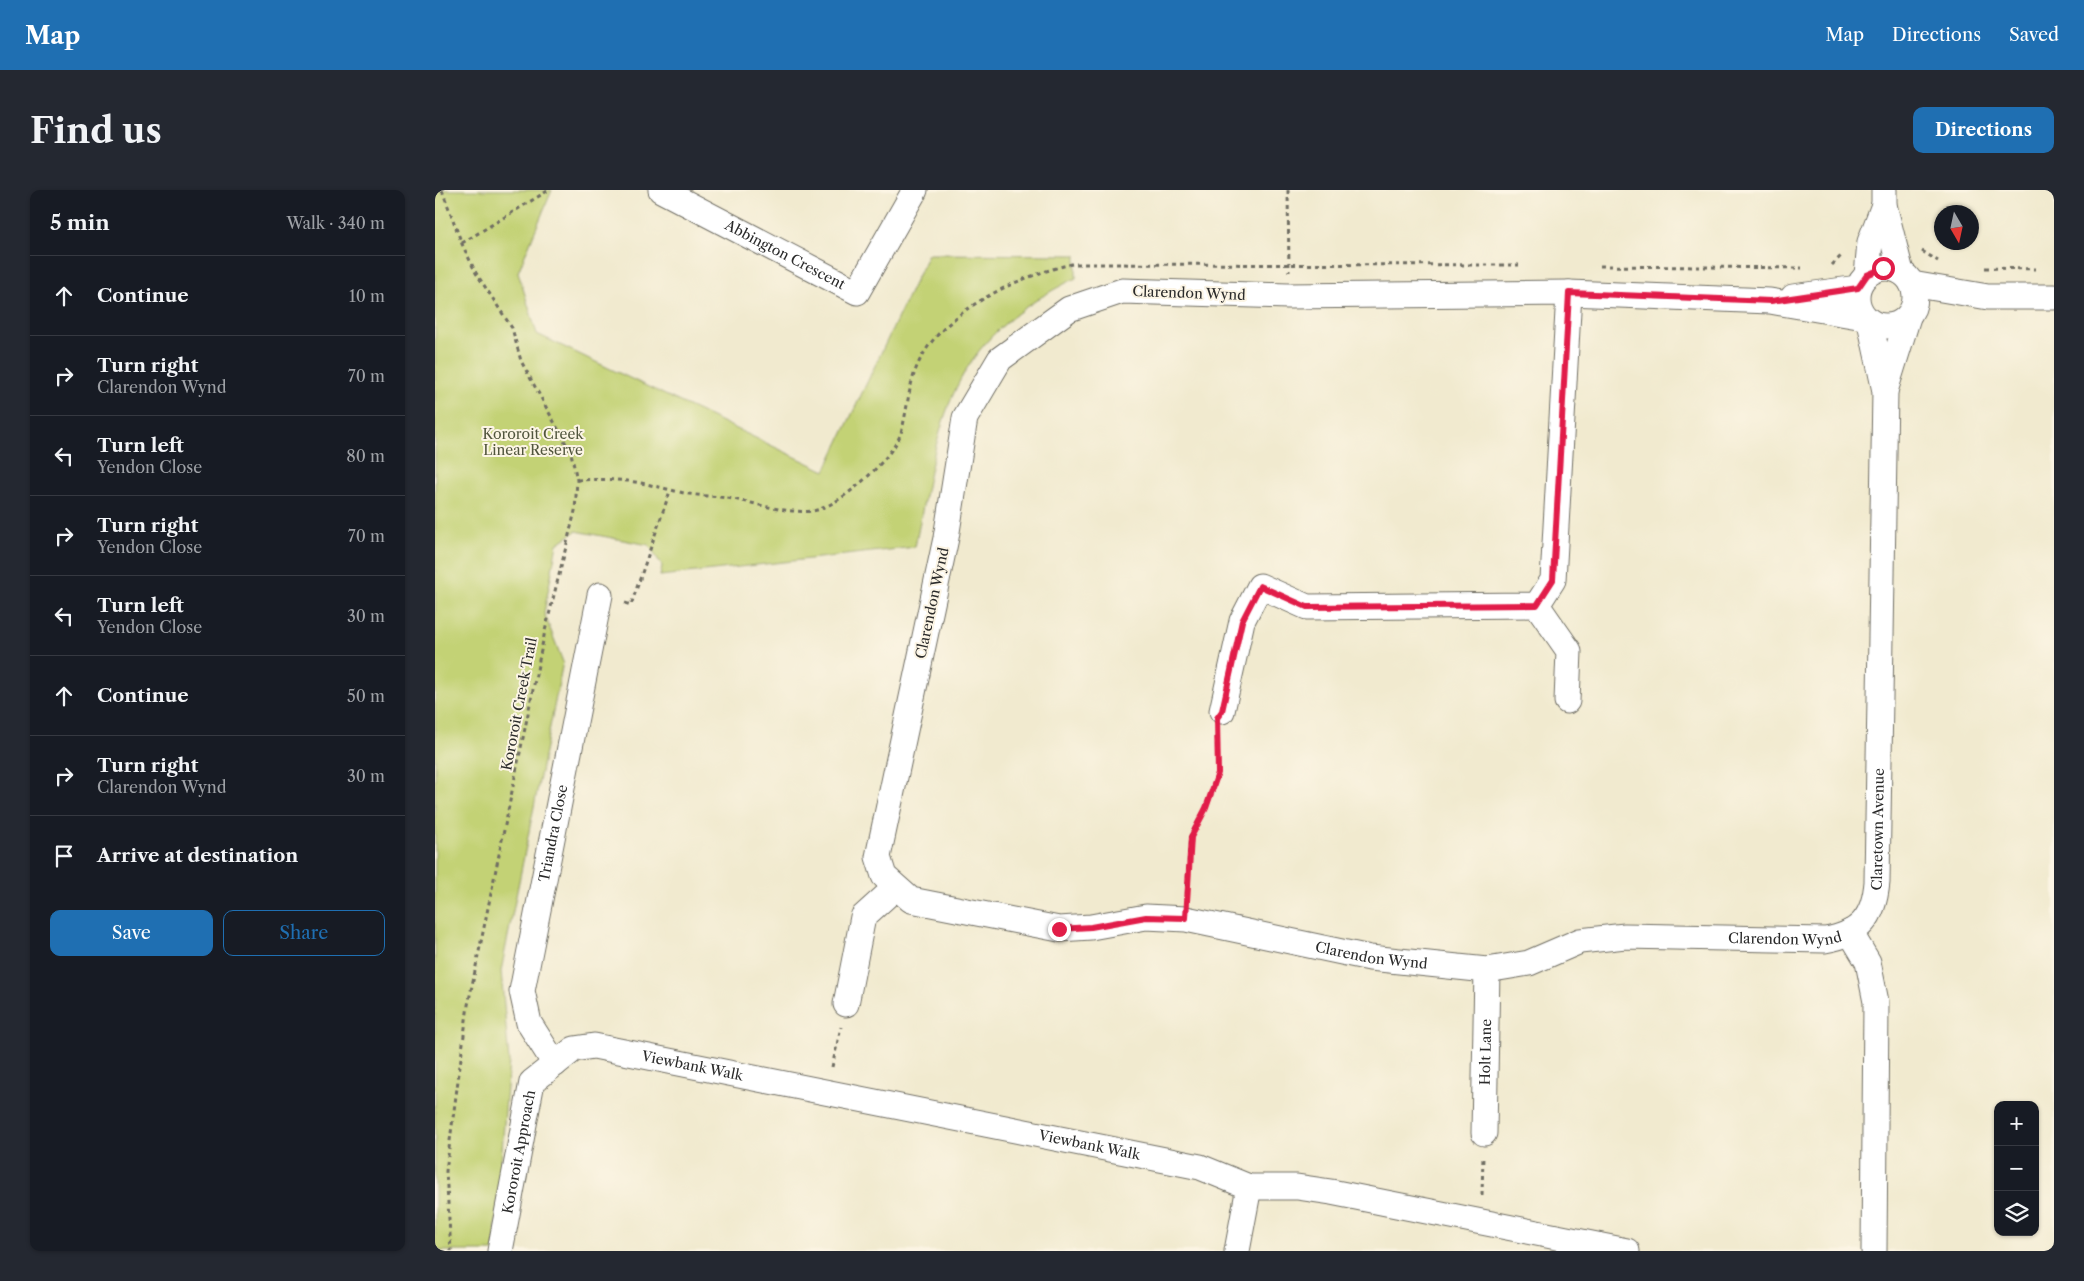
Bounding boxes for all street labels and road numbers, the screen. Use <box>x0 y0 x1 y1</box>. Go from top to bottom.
street label: Abbington Crescent <box>721 215 848 293</box>
street label: Clarendon Wynd <box>1132 282 1246 304</box>
street label: Clarendon Wynd <box>911 545 953 660</box>
street label: Kororoit Creek Trail <box>497 636 541 772</box>
street label: Claretown Avenue <box>1867 768 1888 891</box>
street label: Triandra Close <box>535 783 571 884</box>
street label: Clarendon Wynd <box>1728 927 1844 949</box>
street label: Clarendon Wynd <box>1314 938 1429 973</box>
street label: Holt Lane <box>1476 1019 1495 1085</box>
street label: Viewbank Walk <box>639 1047 746 1085</box>
street label: Kororoit Approach <box>498 1088 539 1215</box>
street label: Viewbank Walk <box>1036 1126 1143 1164</box>

